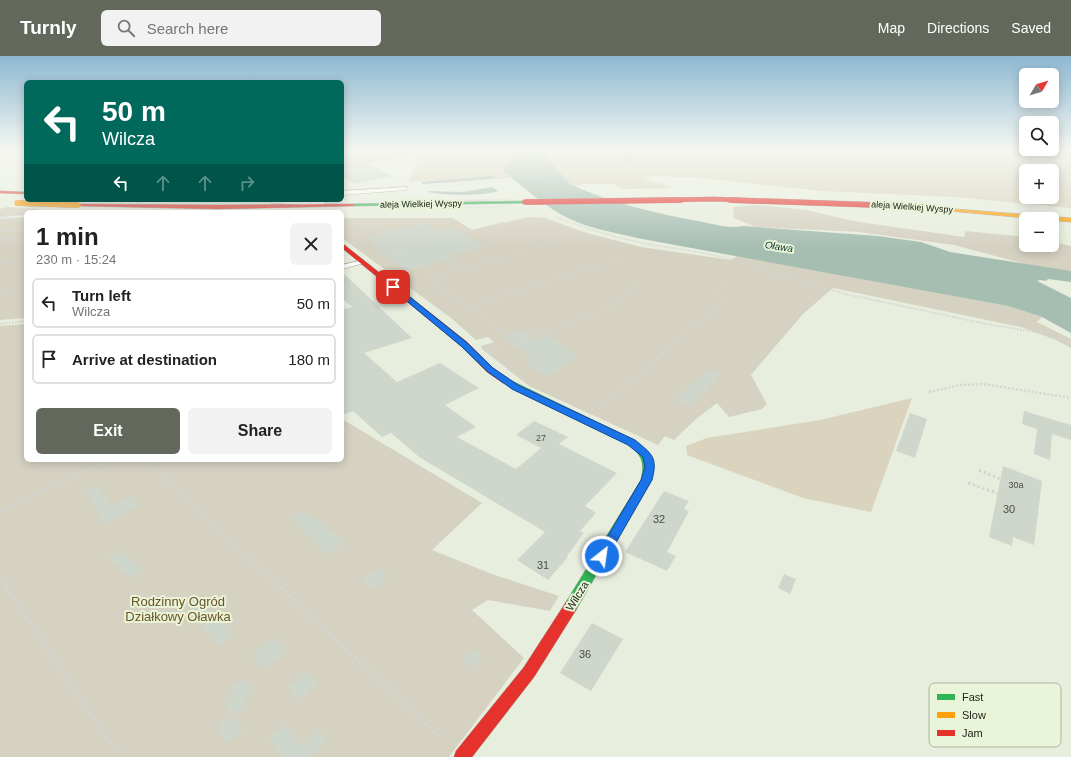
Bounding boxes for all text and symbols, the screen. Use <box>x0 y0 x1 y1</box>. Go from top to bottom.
search box <box>101 10 381 46</box>
text: Turnly <box>20 17 77 38</box>
icon: search <box>115 17 137 39</box>
text: Search here <box>147 20 228 37</box>
text: Map <box>878 20 905 36</box>
text: Directions <box>927 20 989 36</box>
text: Saved <box>1011 20 1051 36</box>
north arrow <box>1019 68 1059 108</box>
map controls <box>1019 68 1059 252</box>
icon: left <box>36 96 88 148</box>
text: 50 m <box>102 96 166 127</box>
button: search <box>1019 116 1059 156</box>
text: Wilcza <box>102 129 155 149</box>
button: + <box>1019 164 1059 204</box>
icon: left <box>110 172 132 194</box>
icon: ahead <box>152 172 174 194</box>
icon: ahead <box>194 172 216 194</box>
icon: right <box>236 172 258 194</box>
street label: aleja Wielkiej Wyspy <box>380 198 463 210</box>
street label: aleja Wielkiej Wyspy <box>871 199 954 215</box>
button: − <box>1019 212 1059 252</box>
text: 1 min <box>36 223 99 250</box>
button: close <box>290 223 332 265</box>
water label: Oława <box>764 239 794 254</box>
text: 230 m · 15:24 <box>36 252 116 267</box>
pin <box>376 270 410 304</box>
icon: arrive <box>382 276 404 298</box>
text: Turn left <box>72 287 131 304</box>
icon: left <box>38 292 60 314</box>
text: 50 m <box>297 295 330 312</box>
text: Wilcza <box>72 304 110 319</box>
icon: arrive <box>38 348 60 370</box>
text: Arrive at destination <box>72 351 217 368</box>
text: 180 m <box>288 351 330 368</box>
button: Exit <box>36 408 180 454</box>
button: Share <box>188 408 332 454</box>
house number: 27 <box>536 433 546 443</box>
house number: 30a <box>1008 480 1024 490</box>
house number: 30 <box>1003 503 1015 515</box>
house number: 32 <box>653 513 665 525</box>
position arrow <box>581 535 623 577</box>
house number: 31 <box>537 559 549 571</box>
street label: Wilcza <box>563 578 591 613</box>
park label: Rodzinny Ogród Działkowy Oławka <box>125 594 232 624</box>
house number: 36 <box>579 648 591 660</box>
legend <box>929 683 1061 747</box>
text: Fast <box>962 691 983 703</box>
text: Slow <box>962 709 986 721</box>
text: Jam <box>962 727 983 739</box>

